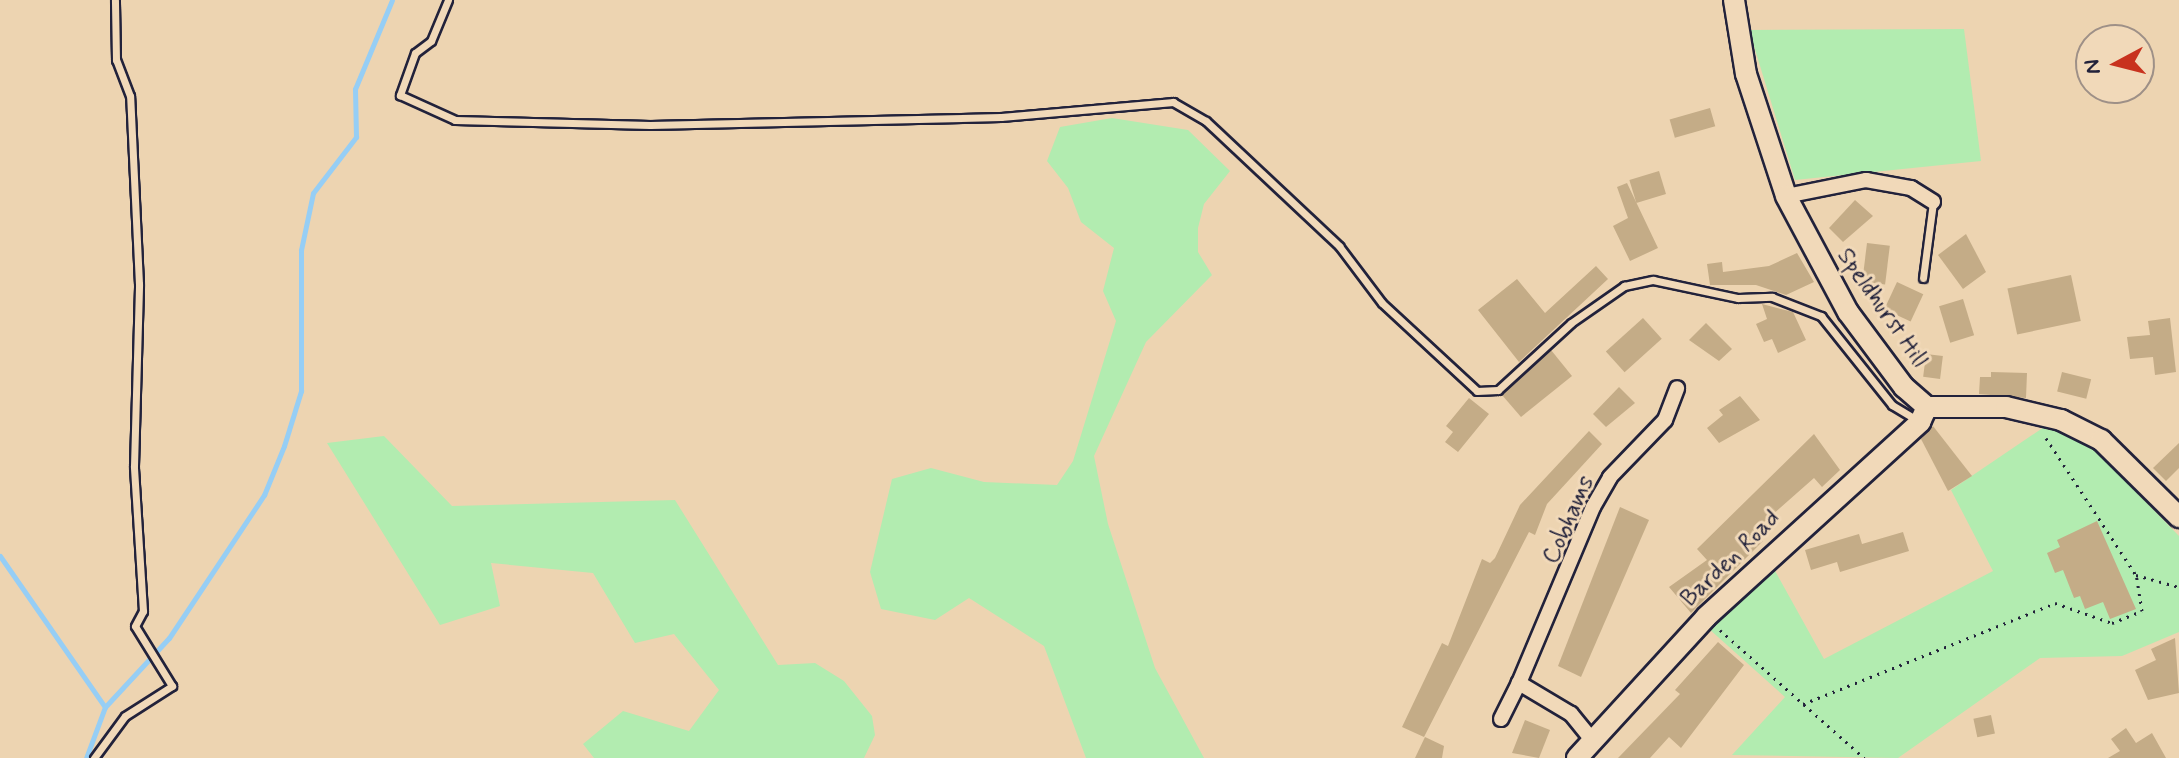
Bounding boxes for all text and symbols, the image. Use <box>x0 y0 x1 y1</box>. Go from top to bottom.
north arrow <box>2075 24 2155 104</box>
text: N <box>2078 58 2108 76</box>
street label: Speldhurst Hill <box>1830 243 1934 373</box>
street label: Cobhams <box>1537 471 1601 569</box>
street label: Barden Road <box>1675 505 1787 613</box>

